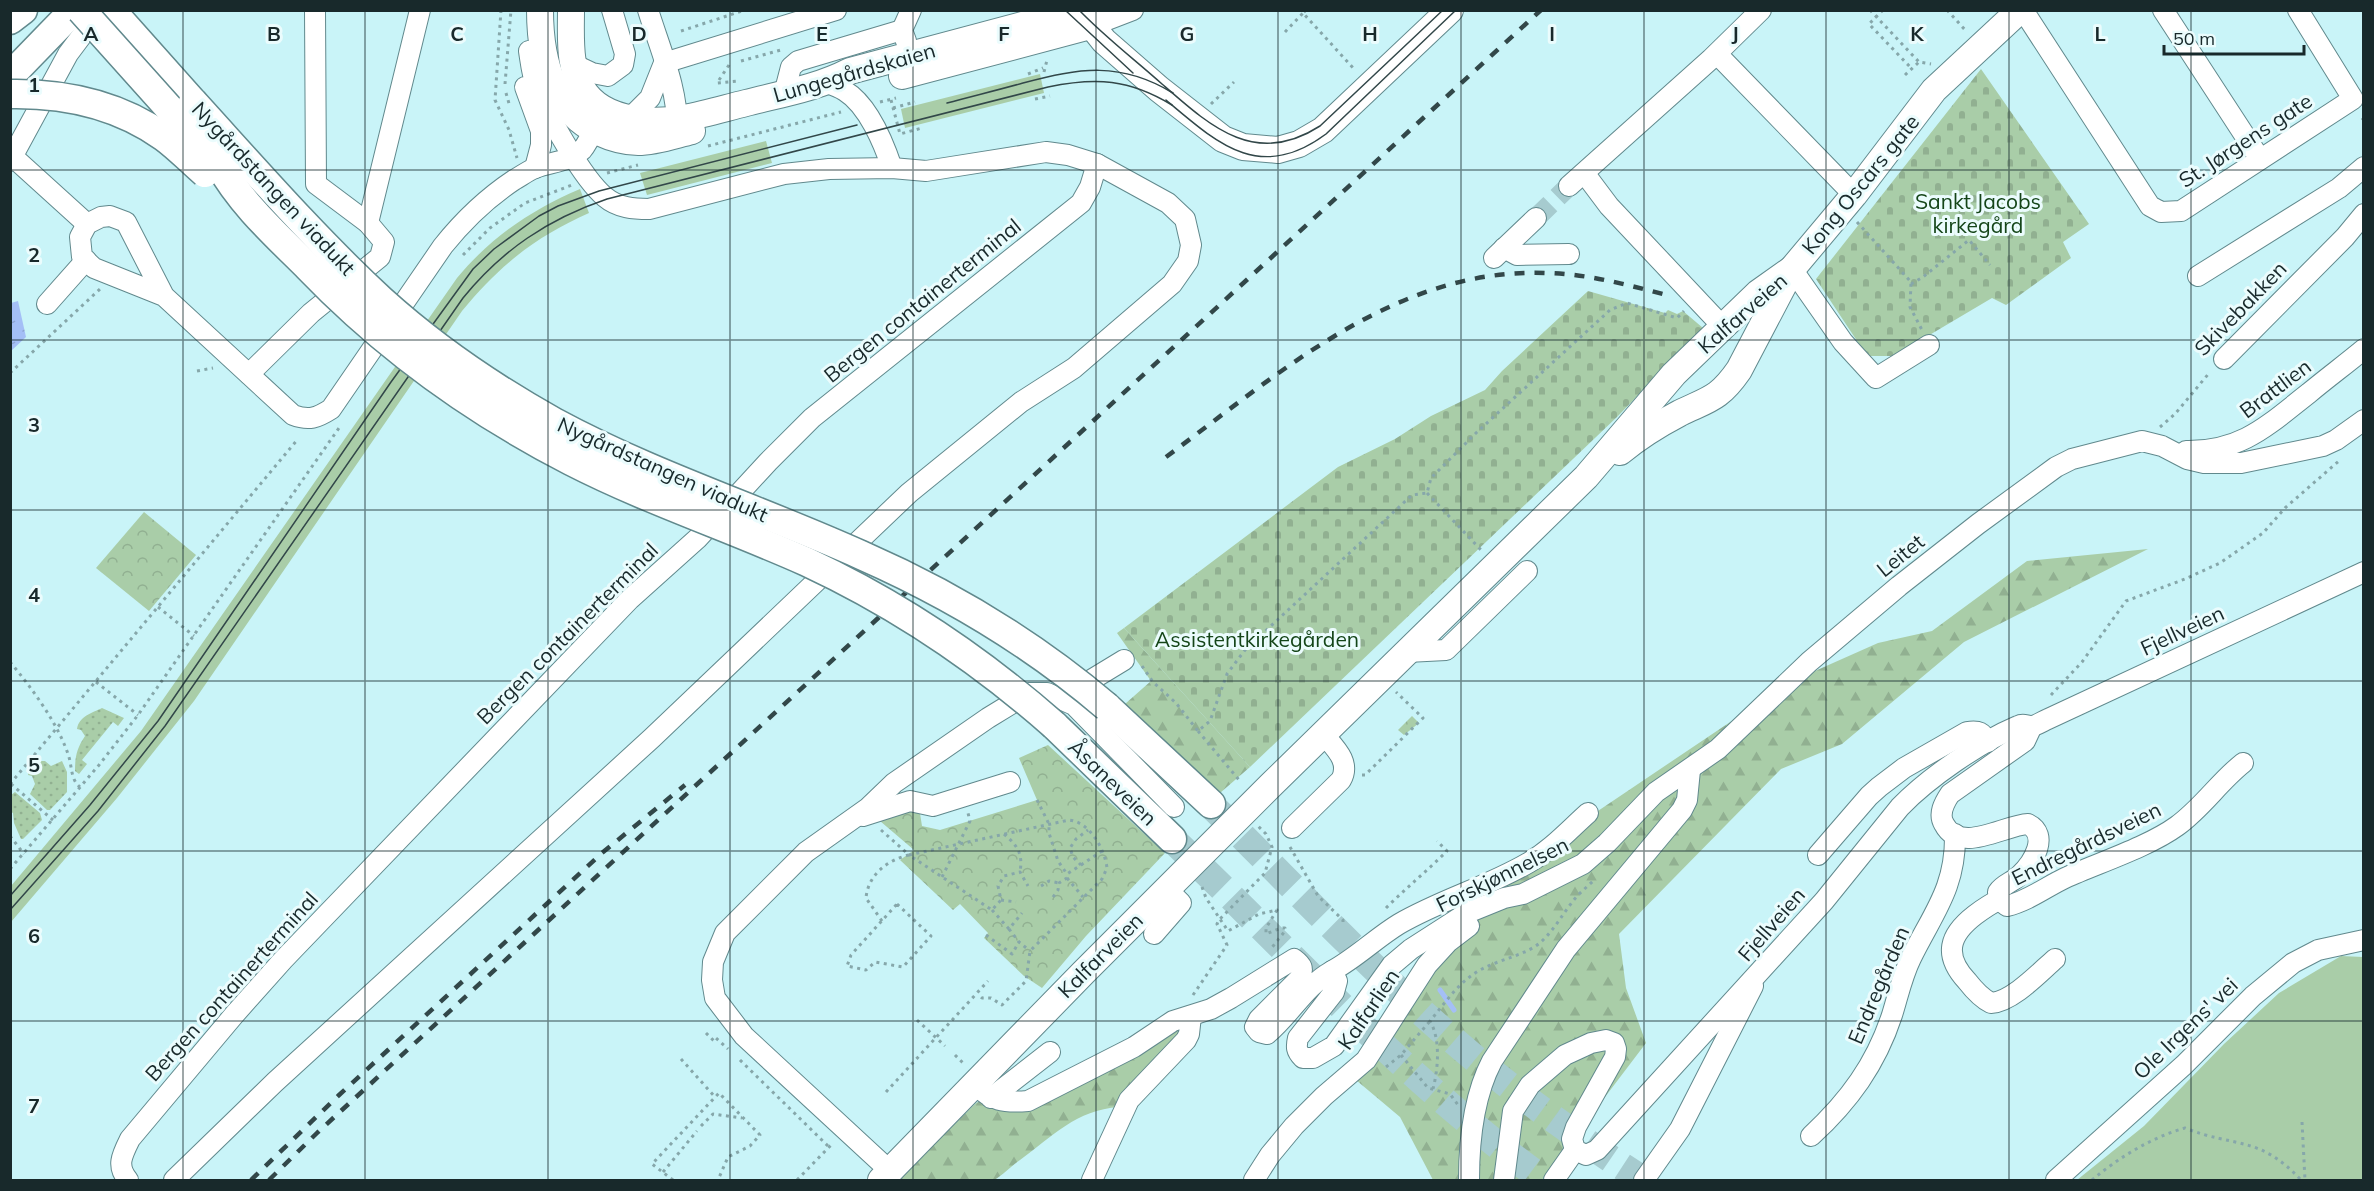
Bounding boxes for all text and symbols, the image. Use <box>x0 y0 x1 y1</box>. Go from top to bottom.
scale bar <box>2164 18 2304 56</box>
text: A <box>84 21 99 46</box>
text: B <box>267 21 281 46</box>
text: C <box>450 21 464 46</box>
text: D <box>631 21 647 46</box>
text: E <box>816 21 828 46</box>
text: F <box>998 21 1010 46</box>
text: G <box>1180 21 1194 46</box>
text: H <box>1362 21 1378 46</box>
text: I <box>1549 21 1555 46</box>
text: J <box>1731 21 1739 46</box>
text: K <box>1910 21 1924 46</box>
text: L <box>2094 21 2106 46</box>
text: 50 m <box>2173 27 2215 50</box>
street label: Lungegårdskaien <box>770 36 938 108</box>
text: 1 <box>28 72 40 97</box>
street label: St. Jørgens gate <box>2174 87 2316 193</box>
street label: Nygårdstangen viadukt <box>187 96 361 280</box>
street label: Kong Oscars gate <box>1796 109 1924 259</box>
park label: Sankt Jacobs kirkegård <box>1915 188 2041 238</box>
street label: Bergen containerterminal <box>818 212 1026 388</box>
text: 2 <box>28 242 40 267</box>
street label: Skivebakken <box>2188 255 2292 361</box>
street label: Kalfarveien <box>1692 267 1792 359</box>
street label: Brattlien <box>2234 353 2316 423</box>
street label: Nygårdstangen viadukt <box>554 411 772 527</box>
text: 3 <box>28 412 40 437</box>
street label: Leitet <box>1871 528 1929 582</box>
street label: Bergen containerterminal <box>471 537 663 729</box>
text: 4 <box>28 582 40 607</box>
street label: Fjellveien <box>2136 599 2228 661</box>
park label: Assistentkirkegården <box>1155 626 1359 652</box>
street label: Åsaneveien <box>1063 733 1163 831</box>
text: 5 <box>28 752 40 777</box>
street label: Endregårdsveien <box>2007 796 2165 890</box>
street label: Forskjønnelsen <box>1431 831 1573 917</box>
street label: Fjellveien <box>1732 882 1810 966</box>
street label: Bergen containerterminal <box>139 886 323 1086</box>
street label: Kalfarveien <box>1052 907 1148 1003</box>
street label: Endregården <box>1842 922 1914 1048</box>
text: 6 <box>28 923 40 948</box>
street label: Kalfarlien <box>1332 964 1404 1054</box>
street label: Ole Irgens' vei <box>2127 972 2243 1084</box>
text: 7 <box>28 1093 40 1118</box>

